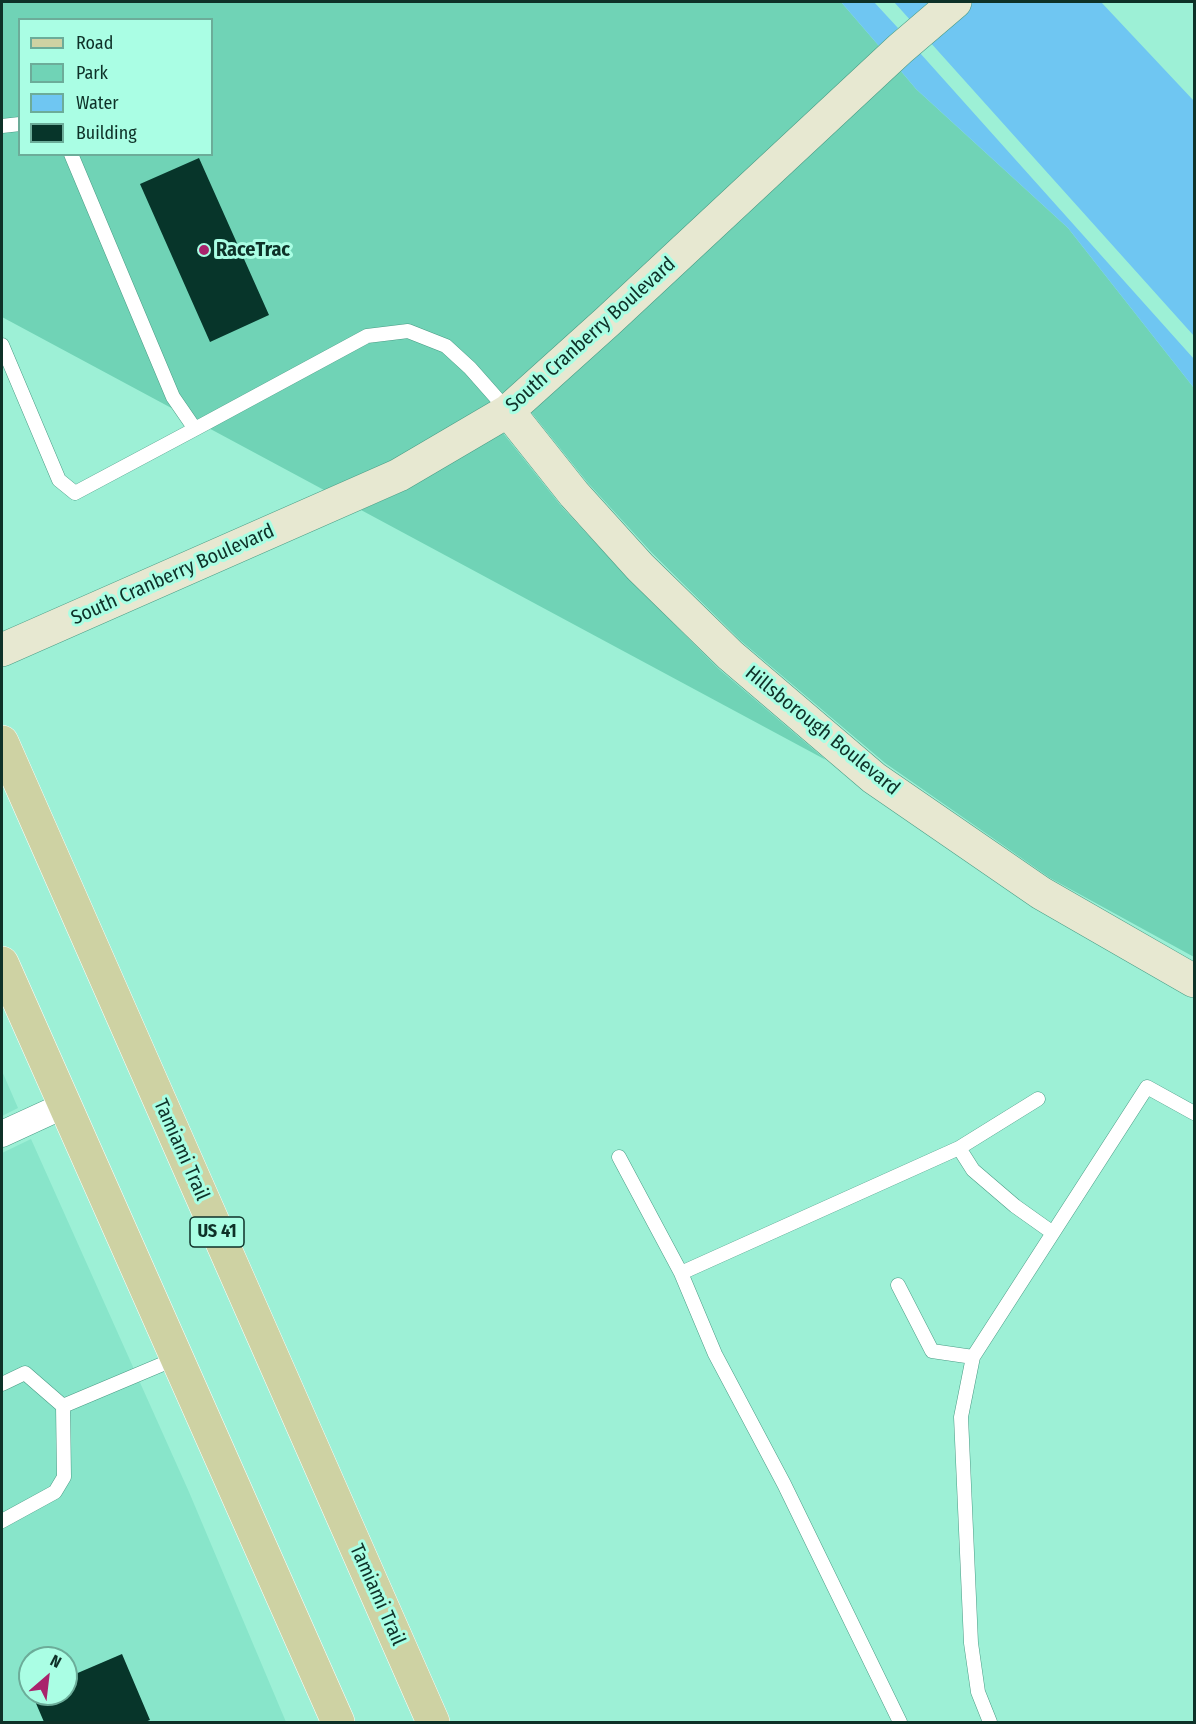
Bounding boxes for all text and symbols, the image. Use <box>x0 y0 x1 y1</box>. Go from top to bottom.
legend <box>18 18 213 156</box>
text: Road <box>76 32 113 54</box>
text: Park <box>76 62 108 84</box>
text: Water <box>76 92 119 114</box>
text: Building <box>76 122 137 144</box>
place label: RaceTrac <box>216 238 290 262</box>
marker: RaceTrac <box>197 243 211 257</box>
street label: South Cranberry Boulevard <box>501 253 681 417</box>
street label: South Cranberry Boulevard <box>68 519 278 631</box>
street label: Hillsborough Boulevard <box>740 661 904 801</box>
street label: Tamiami Trail <box>148 1096 214 1204</box>
road number: US 41 <box>190 1217 244 1247</box>
street label: Tamiami Trail <box>344 1541 410 1649</box>
north arrow <box>18 1646 78 1706</box>
text: N <box>47 1651 64 1672</box>

